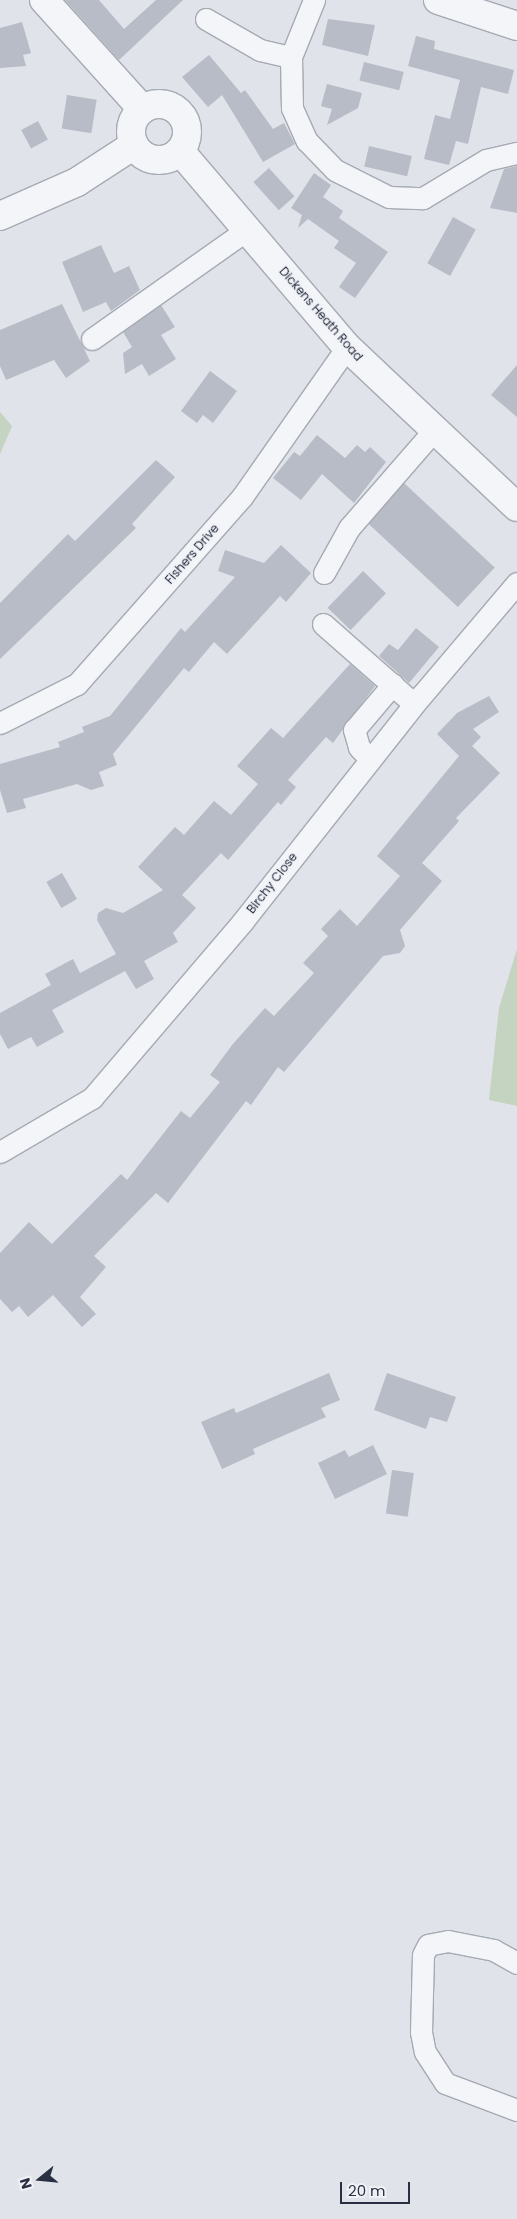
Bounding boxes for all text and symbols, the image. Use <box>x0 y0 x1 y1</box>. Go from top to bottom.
street label: Dickens Heath Road <box>276 264 366 364</box>
street label: Fishers Drive <box>162 521 222 587</box>
street label: Birchy Close <box>244 850 300 916</box>
north arrow <box>15 2154 65 2204</box>
scale bar <box>342 2172 412 2204</box>
text: N <box>15 2175 37 2191</box>
text: 20 m <box>348 2180 386 2201</box>

